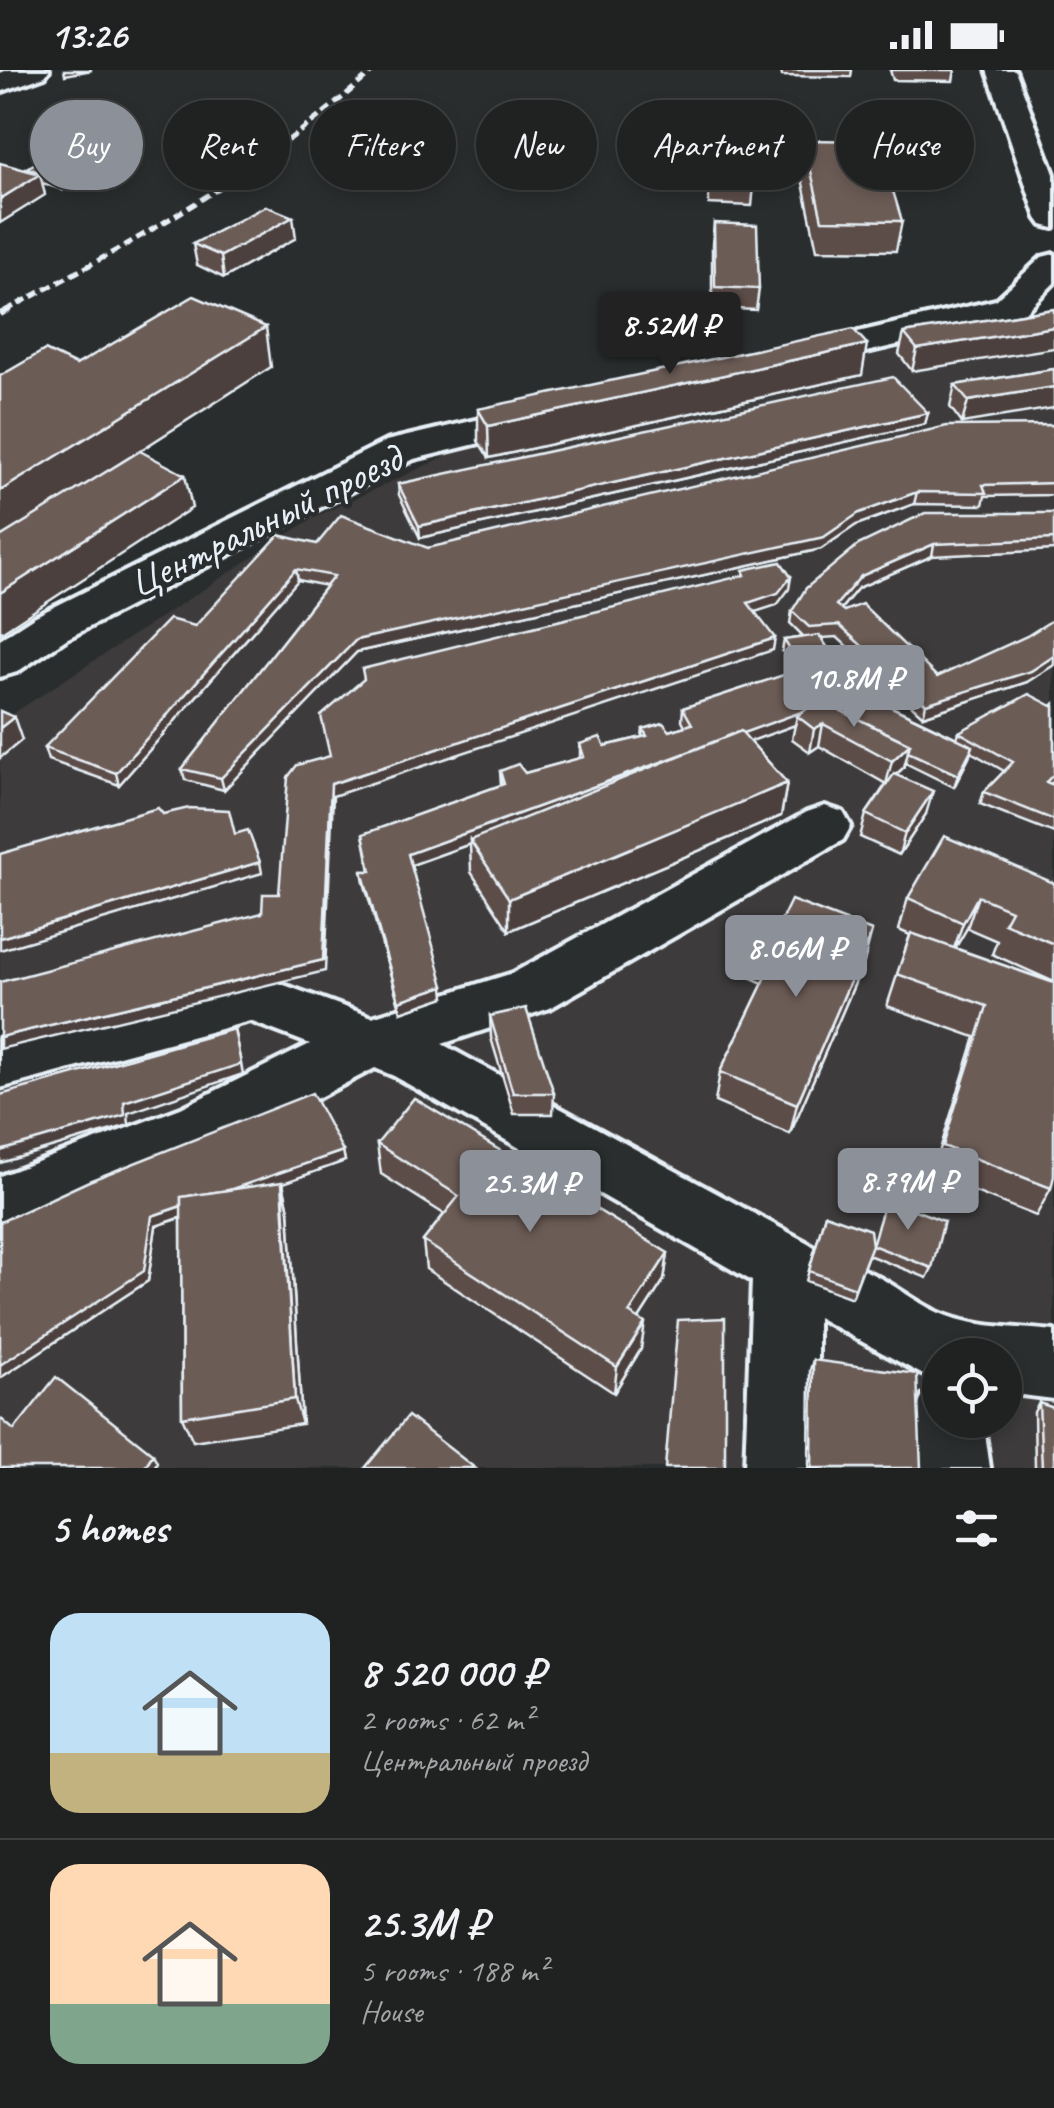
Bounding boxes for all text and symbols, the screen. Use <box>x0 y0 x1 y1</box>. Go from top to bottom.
text: 13:26 <box>50 12 127 59</box>
chip: Buy <box>30 100 143 190</box>
chip: Rent <box>163 100 290 190</box>
chip: Filters <box>310 100 456 190</box>
chip: New <box>476 100 597 190</box>
chip: Apartment <box>617 100 816 190</box>
chip: House <box>836 100 974 190</box>
pin: 8.52M ₽ <box>578 292 762 377</box>
text: 8.52M ₽ <box>622 304 718 345</box>
street label: Центральный проезд <box>120 430 414 610</box>
pin: 10.8M ₽ <box>762 645 946 730</box>
text: 10.8M ₽ <box>805 657 903 698</box>
pin: 8.06M ₽ <box>704 915 888 1000</box>
text: 8.06M ₽ <box>747 927 845 968</box>
pin: 8.79M ₽ <box>816 1148 1000 1233</box>
pin: 25.3M ₽ <box>438 1150 622 1235</box>
text: 8.79M ₽ <box>860 1160 956 1201</box>
text: 25.3M ₽ <box>482 1162 578 1203</box>
map controls <box>922 1338 1022 1438</box>
button: locate <box>922 1338 1022 1438</box>
icon: filters <box>949 1501 1004 1556</box>
text: 5 homes <box>50 1502 168 1555</box>
text: 8 520 000 ₽ <box>360 1646 544 1699</box>
icon: home <box>130 1653 250 1773</box>
text: 2 rooms · 62 m² <box>360 1699 533 1740</box>
text: Центральный проезд <box>360 1740 587 1781</box>
text: 25.3M ₽ <box>360 1897 487 1950</box>
icon: home <box>130 1904 250 2024</box>
text: 5 rooms · 188 m² <box>360 1950 547 1991</box>
text: House <box>360 1991 422 2032</box>

